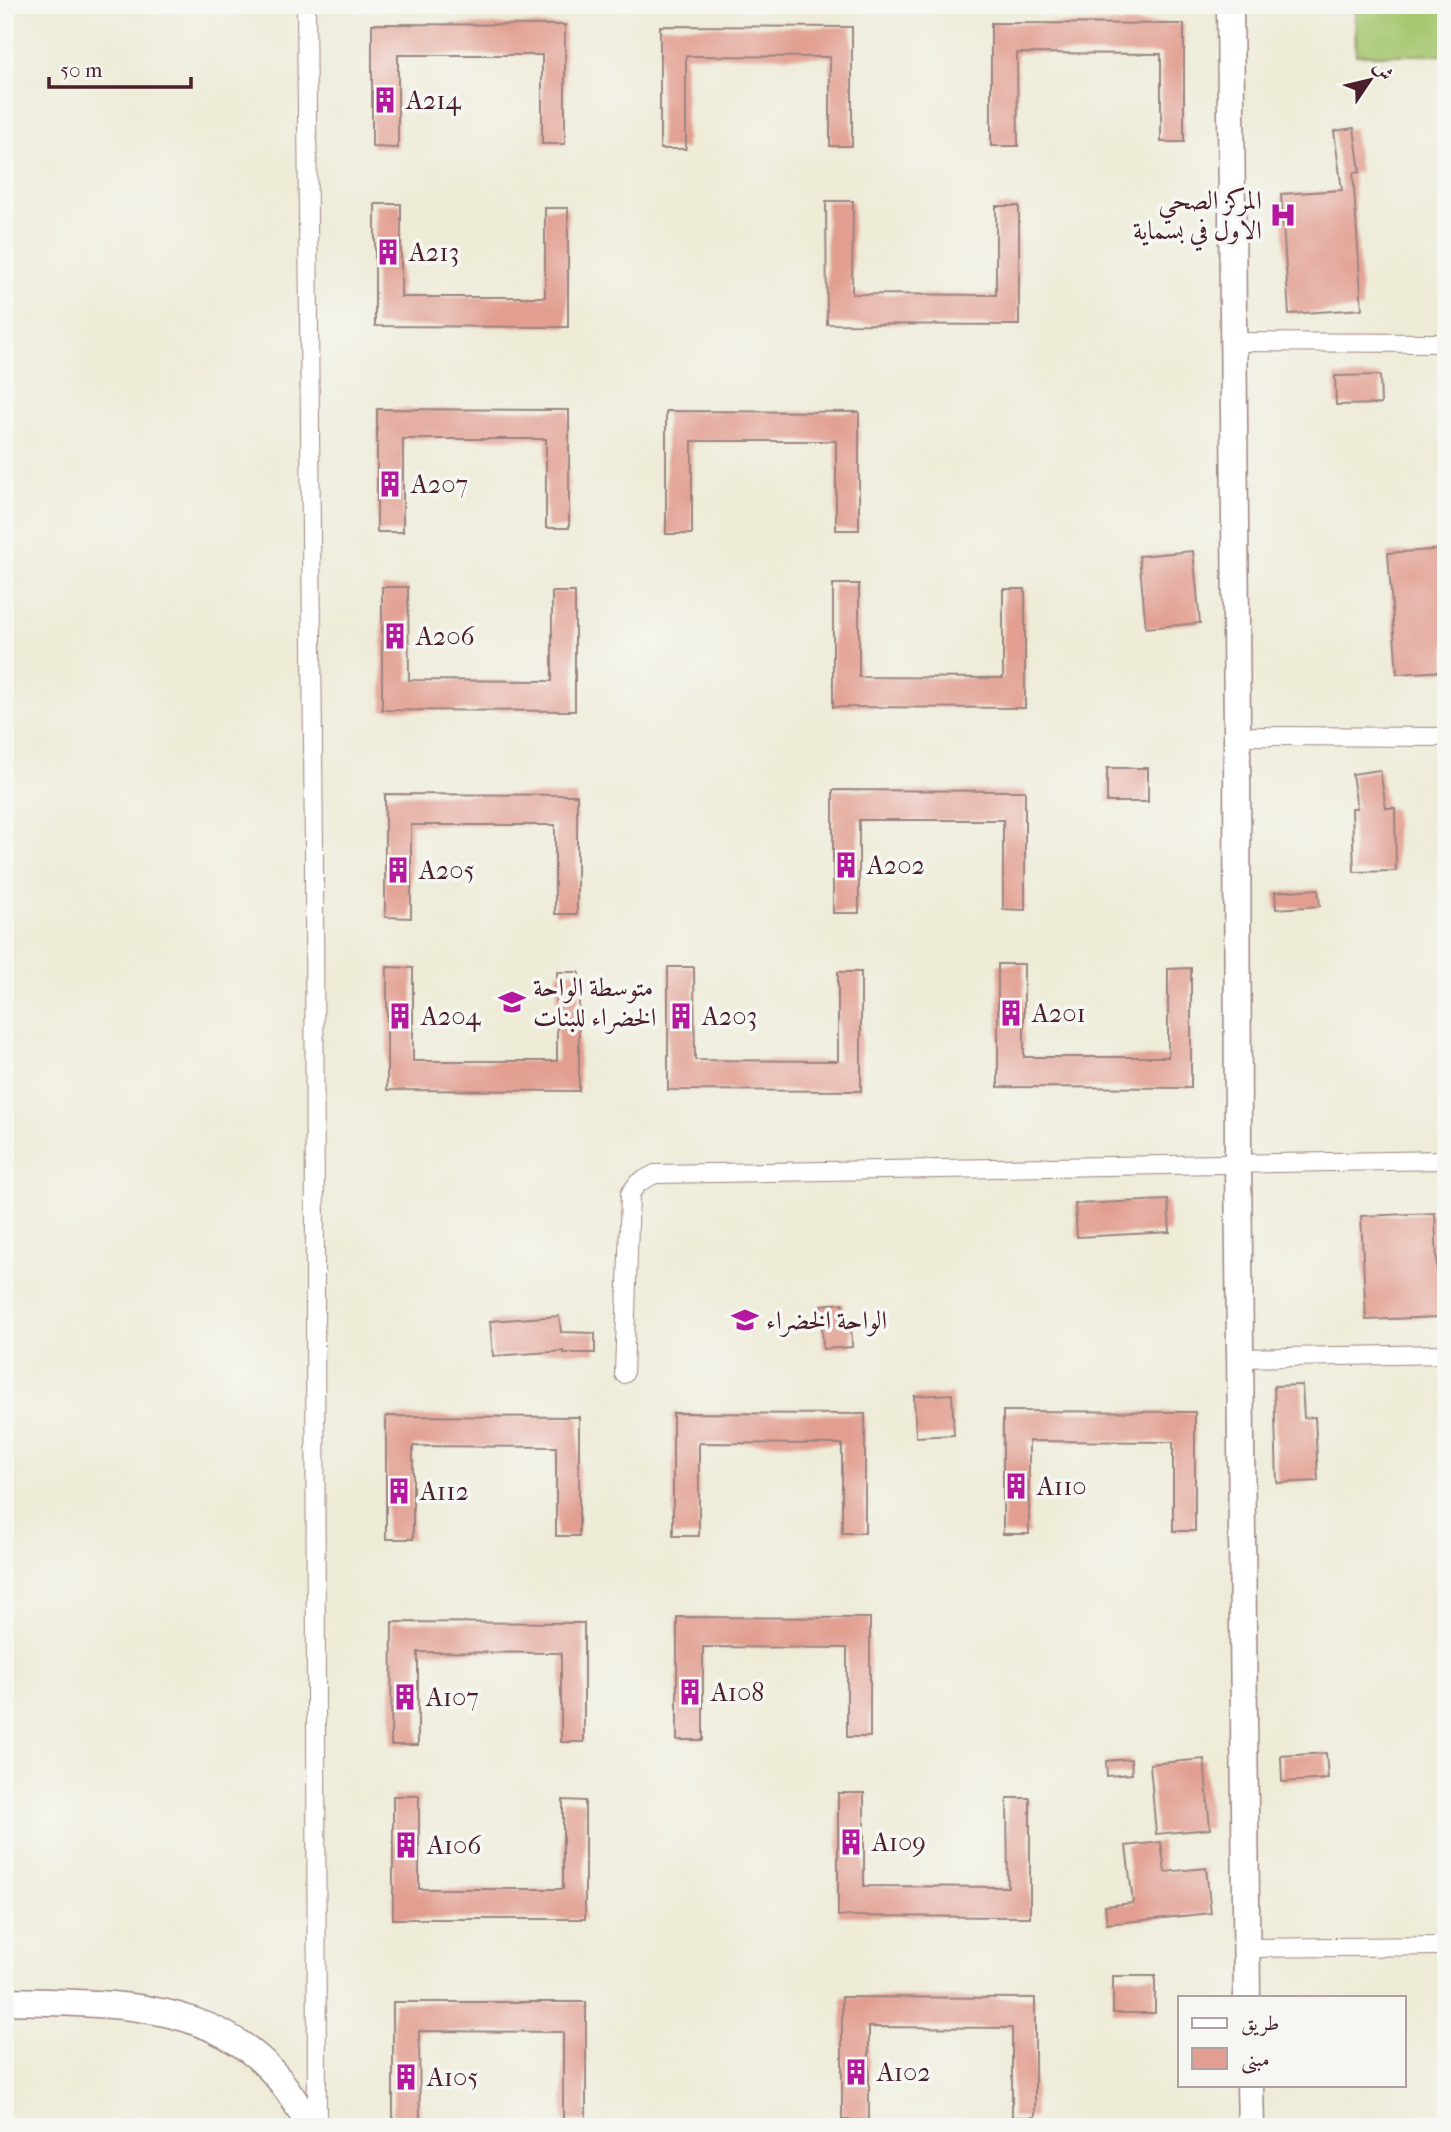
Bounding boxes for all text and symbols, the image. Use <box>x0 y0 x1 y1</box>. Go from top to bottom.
scale bar <box>49 46 191 90</box>
north arrow <box>1336 46 1406 116</box>
text: ش <box>1369 57 1398 85</box>
text: 50 m <box>60 58 103 82</box>
building icon: A214 <box>370 85 400 115</box>
place label: A214 <box>405 85 462 116</box>
place label: المركز الصحي الاول في بسماية <box>1133 185 1262 252</box>
hospital icon: المركز الصحي الاول في بسماية <box>1268 200 1298 230</box>
building icon: A213 <box>373 237 403 267</box>
place label: A213 <box>408 237 459 268</box>
building icon: A207 <box>375 469 405 499</box>
place label: A207 <box>410 469 468 500</box>
building icon: A206 <box>380 621 410 651</box>
place label: A206 <box>415 621 476 652</box>
building icon: A202 <box>831 850 861 880</box>
place label: A202 <box>866 850 925 881</box>
building icon: A205 <box>383 855 413 885</box>
place label: A205 <box>418 855 475 886</box>
place label: متوسطة الواحة الخضراء للبنات <box>533 972 656 1034</box>
school or university icon: متوسطة الواحة الخضراء للبنات <box>497 987 527 1017</box>
building icon: A201 <box>996 998 1026 1028</box>
place label: A201 <box>1031 998 1086 1029</box>
building icon: A204 <box>385 1001 415 1031</box>
place label: A204 <box>420 1001 481 1032</box>
building icon: A203 <box>666 1001 696 1031</box>
place label: A203 <box>701 1001 757 1032</box>
school or university icon: الواحة الخضراء <box>730 1305 760 1335</box>
place label: الواحة الخضراء <box>766 1305 887 1337</box>
building icon: A110 <box>1001 1471 1031 1501</box>
place label: A110 <box>1036 1471 1087 1502</box>
building icon: A112 <box>384 1476 414 1506</box>
place label: A112 <box>419 1476 469 1507</box>
building icon: A108 <box>675 1677 705 1707</box>
place label: A108 <box>710 1677 764 1708</box>
building icon: A107 <box>390 1682 420 1712</box>
place label: A107 <box>425 1682 479 1713</box>
building icon: A109 <box>836 1827 866 1857</box>
place label: A109 <box>871 1827 926 1858</box>
building icon: A106 <box>391 1830 421 1860</box>
place label: A106 <box>426 1830 482 1861</box>
legend <box>1178 1996 1406 2086</box>
text: طريق <box>1241 2011 1279 2036</box>
text: مبنى <box>1241 2047 1270 2074</box>
building icon: A102 <box>841 2057 871 2087</box>
place label: A102 <box>876 2057 931 2088</box>
building icon: A105 <box>391 2062 421 2092</box>
place label: A105 <box>426 2062 479 2093</box>

